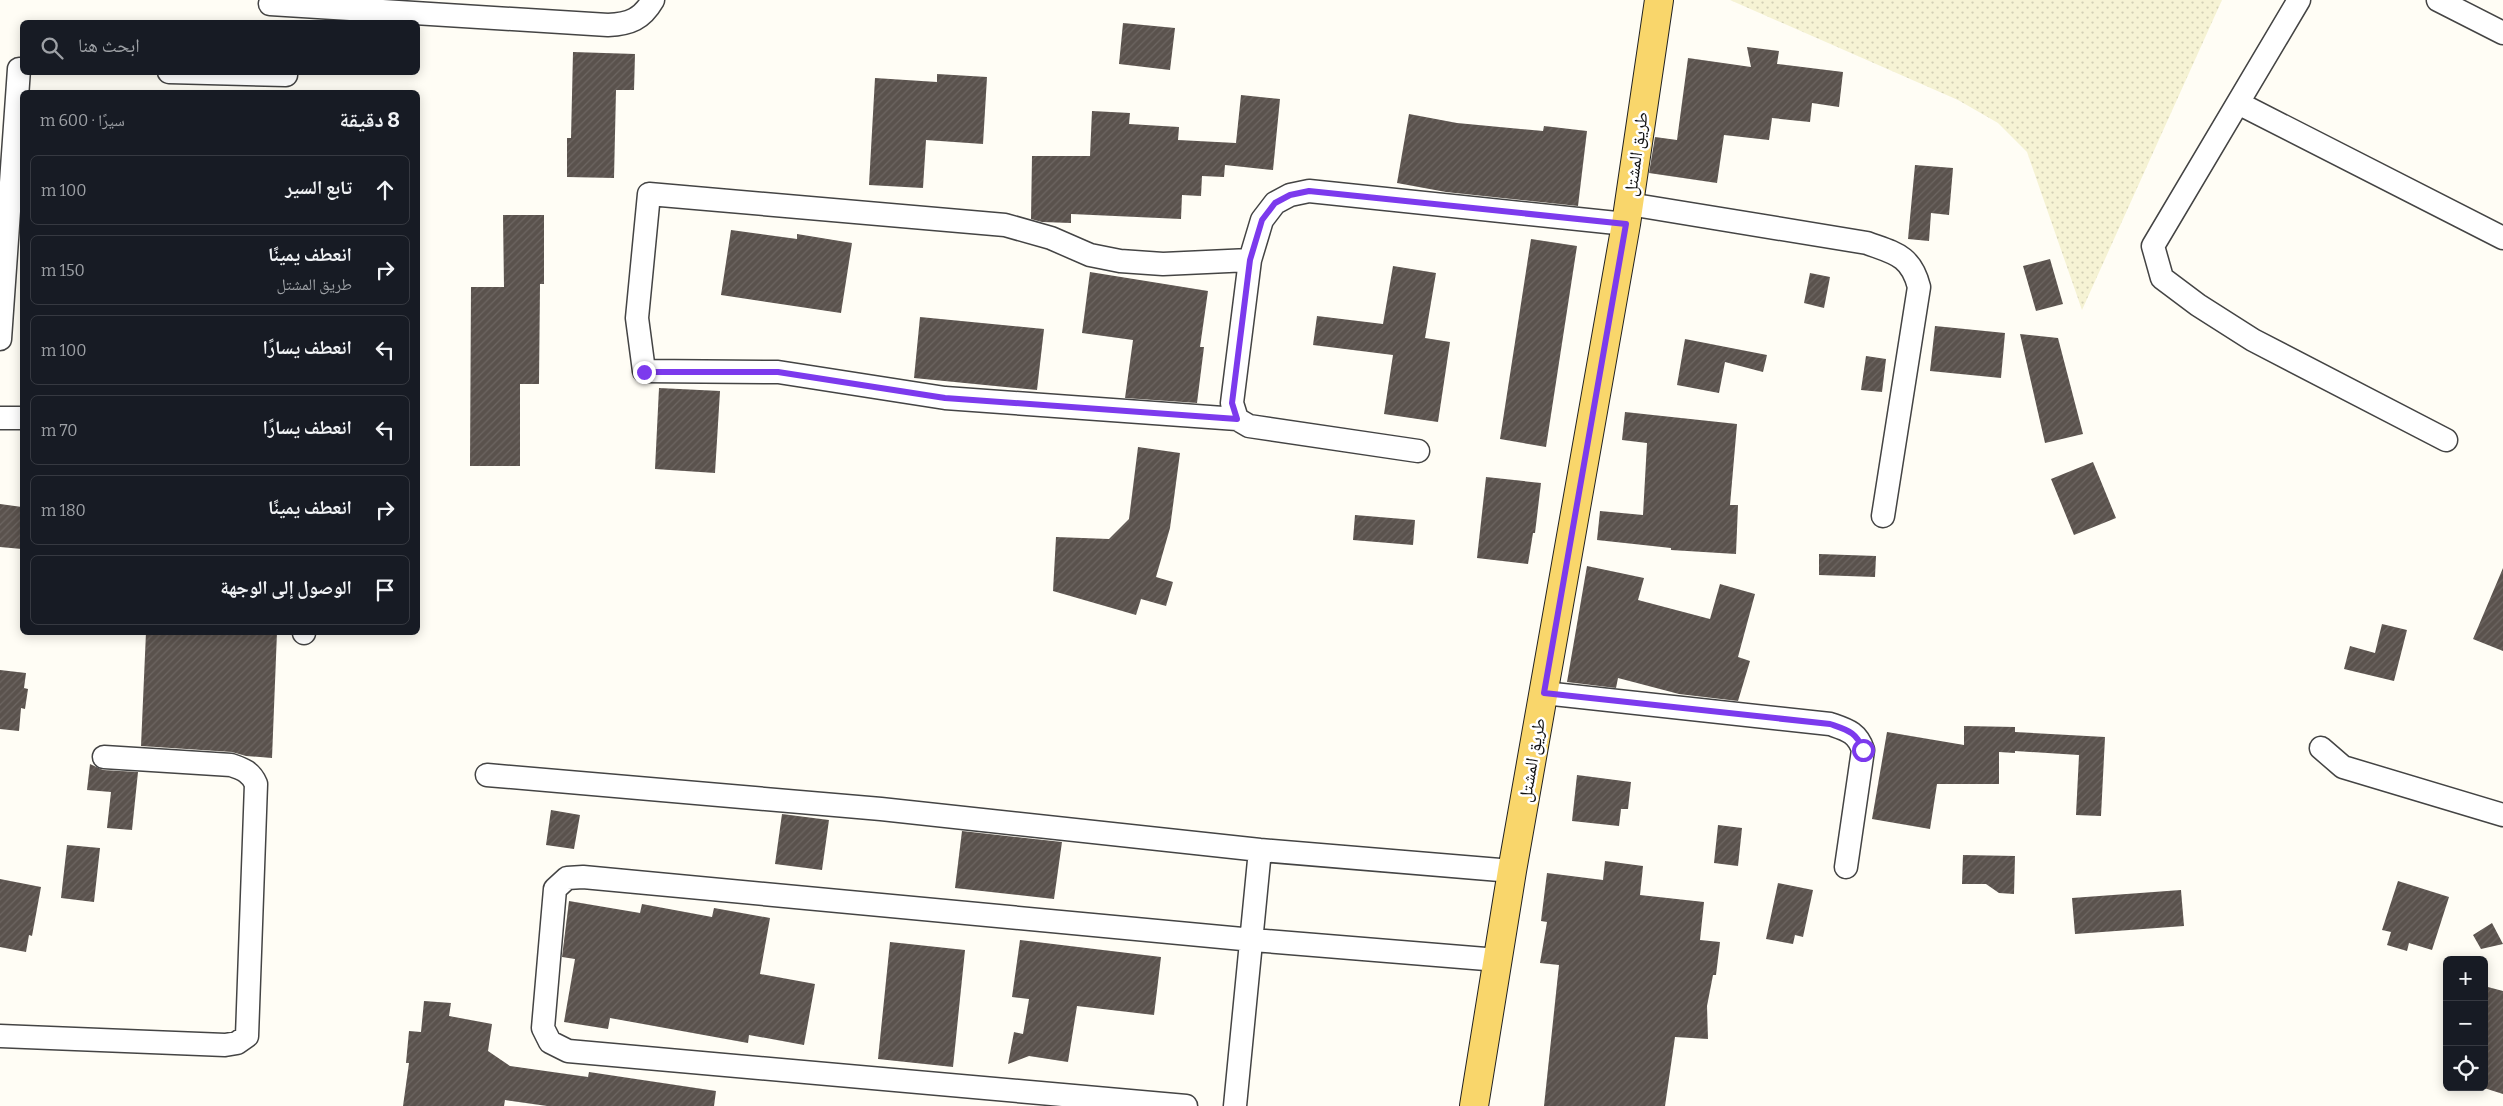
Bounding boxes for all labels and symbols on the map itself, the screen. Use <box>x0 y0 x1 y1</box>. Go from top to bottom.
street label: طريق المشتل <box>1619 110 1653 198</box>
route end <box>633 361 656 384</box>
street label: طريق المشتل <box>1514 716 1550 804</box>
route start <box>1852 739 1875 762</box>

